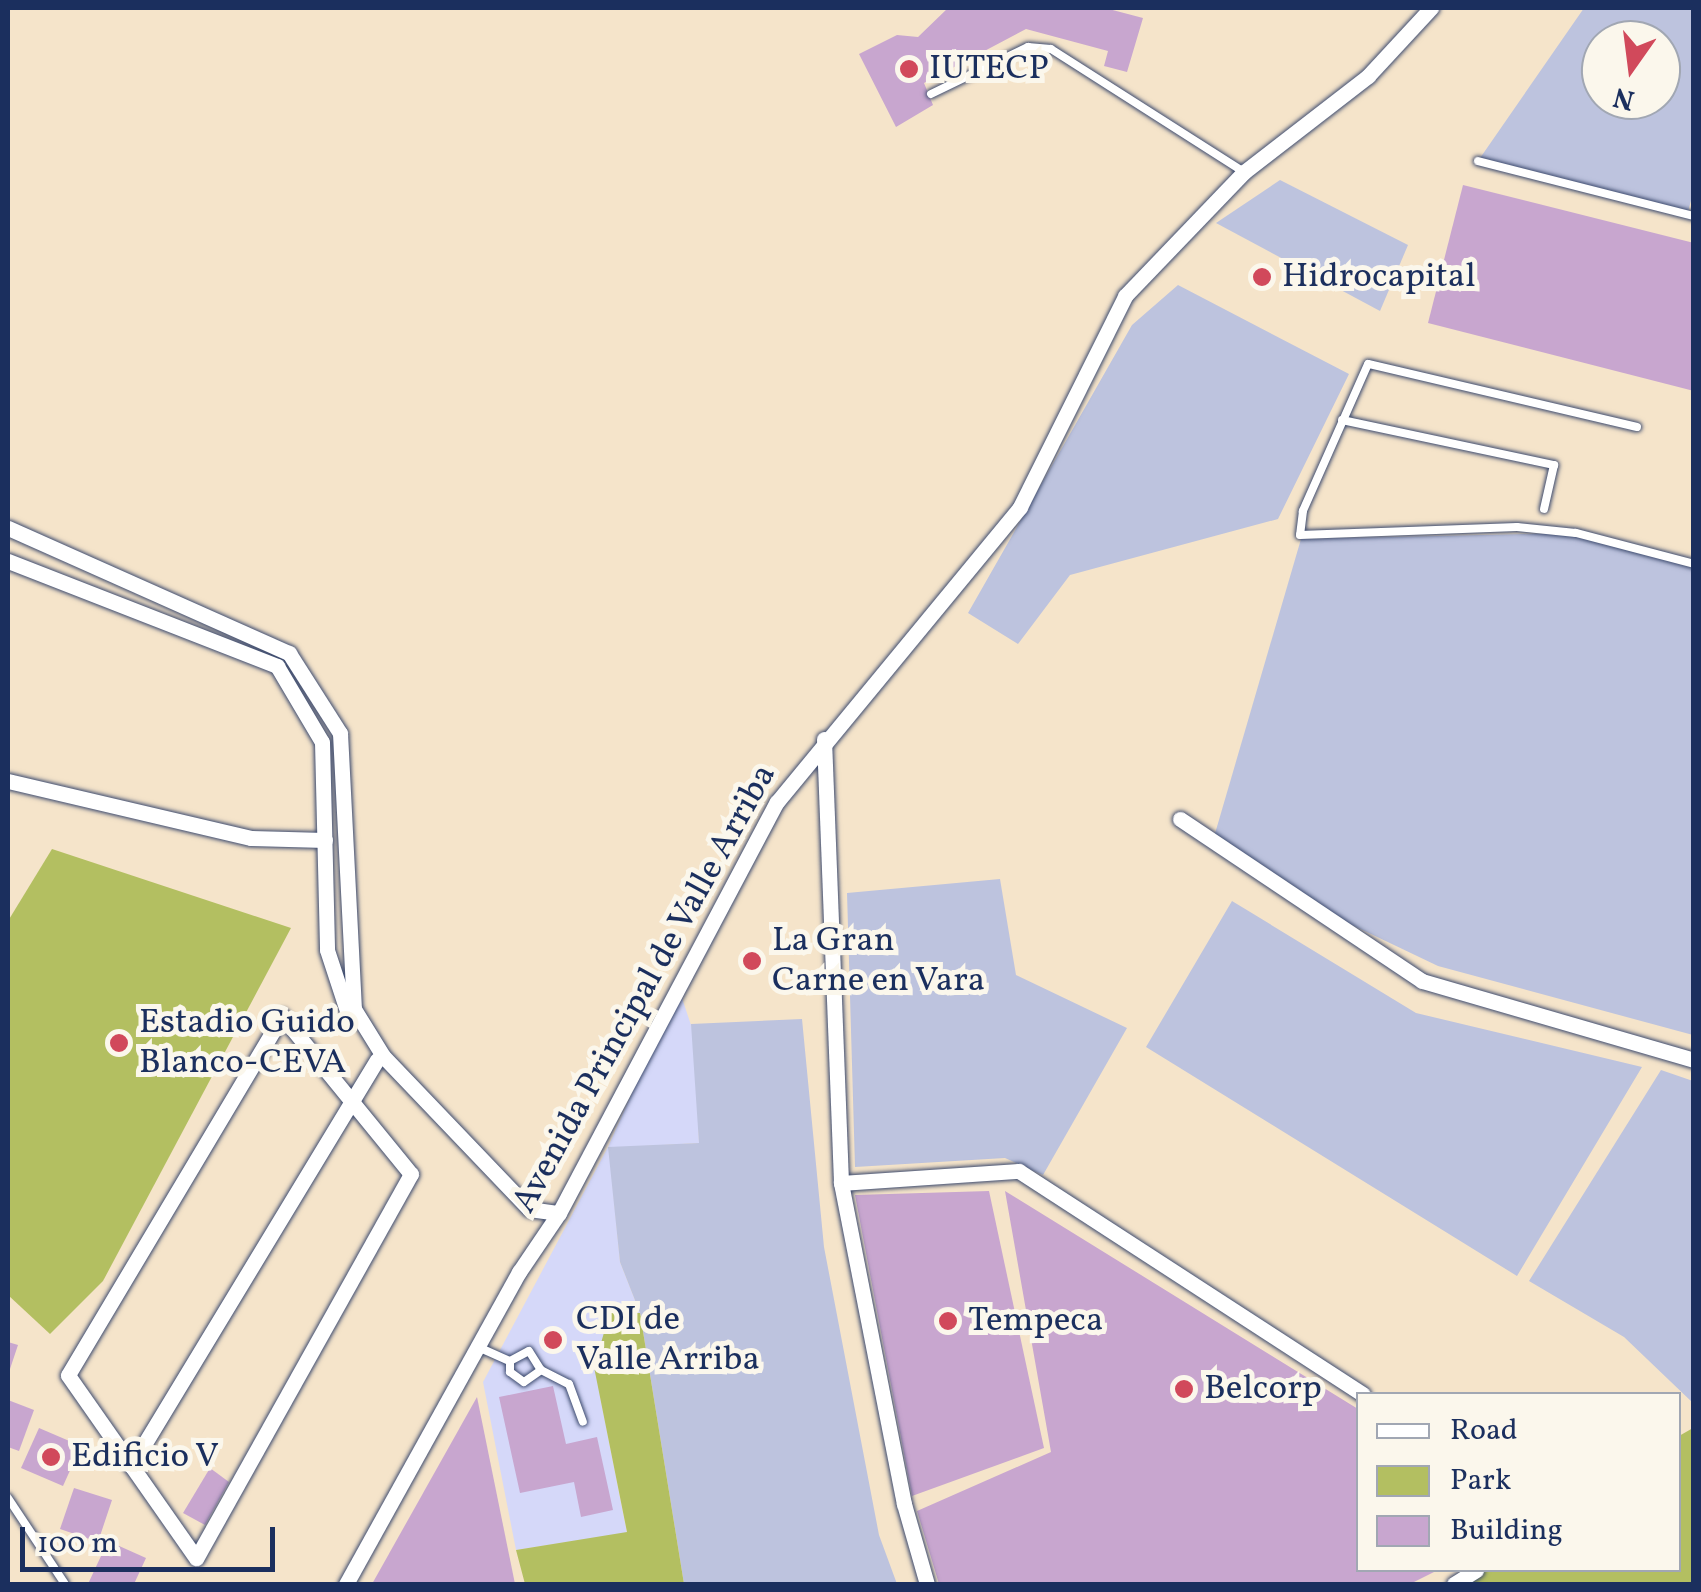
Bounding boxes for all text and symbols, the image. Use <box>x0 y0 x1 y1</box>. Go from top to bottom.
north arrow <box>1581 20 1681 120</box>
place label: IUTECP <box>929 48 1049 90</box>
marker: IUTECP <box>898 58 920 80</box>
text: N <box>1610 76 1639 119</box>
place label: Hidrocapital <box>1282 256 1476 298</box>
marker: Hidrocapital <box>1251 266 1273 288</box>
street label: Avenida Principal de Valle Arriba <box>504 757 786 1221</box>
place label: La Gran Carne en Vara <box>772 920 986 1002</box>
marker: La Gran Carne en Vara <box>741 950 763 972</box>
place label: Estadio Guido Blanco-CEVA <box>139 1002 355 1084</box>
marker: Estadio Guido Blanco-CEVA <box>108 1032 130 1054</box>
place label: CDI de Valle Arriba <box>576 1299 760 1381</box>
place label: Tempeca <box>968 1300 1103 1342</box>
marker: Tempeca <box>937 1310 959 1332</box>
marker: CDI de Valle Arriba <box>540 1327 566 1353</box>
place label: Belcorp <box>1204 1368 1322 1410</box>
marker: Belcorp <box>1173 1378 1195 1400</box>
legend <box>1356 1392 1681 1572</box>
text: Road <box>1450 1410 1518 1452</box>
place label: Edificio V <box>71 1436 220 1478</box>
marker: Edificio V <box>40 1446 62 1468</box>
text: Park <box>1450 1460 1511 1502</box>
scale bar <box>25 1507 280 1569</box>
text: Building <box>1450 1510 1563 1552</box>
text: 100 m <box>37 1523 118 1565</box>

